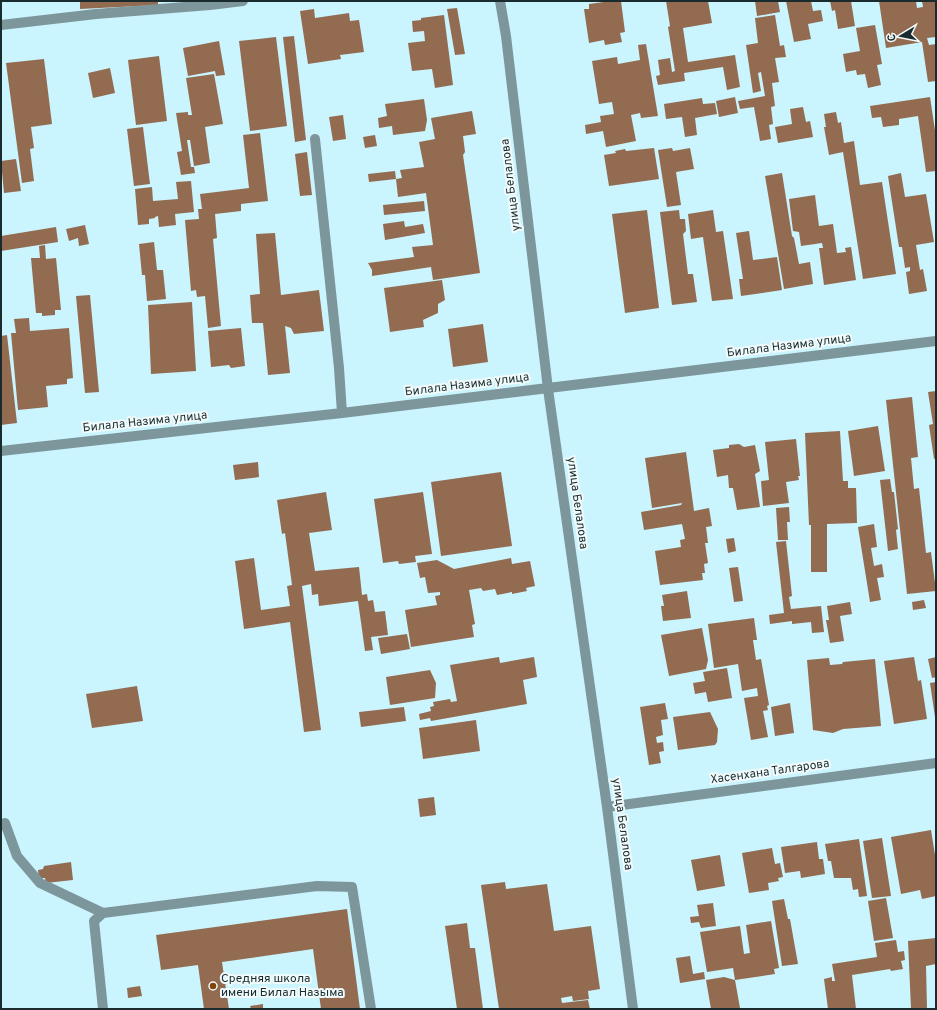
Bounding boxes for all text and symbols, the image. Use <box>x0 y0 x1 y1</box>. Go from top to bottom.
north arrow <box>881 16 921 56</box>
text: С <box>885 33 900 42</box>
street label: улица Белалова <box>497 138 525 232</box>
street label: Билала Назима улица <box>726 330 852 362</box>
street label: Билала Назима улица <box>404 369 530 401</box>
street label: Билала Назима улица <box>82 408 208 436</box>
street label: улица Белалова <box>563 456 591 550</box>
street label: Хасенхана Талгарова <box>710 756 830 788</box>
street label: улица Белалова <box>608 777 636 871</box>
place label: Средняя школа имени Билал Назыма <box>221 971 344 1001</box>
marker: Средняя школа имени Билал Назыма <box>208 981 218 991</box>

